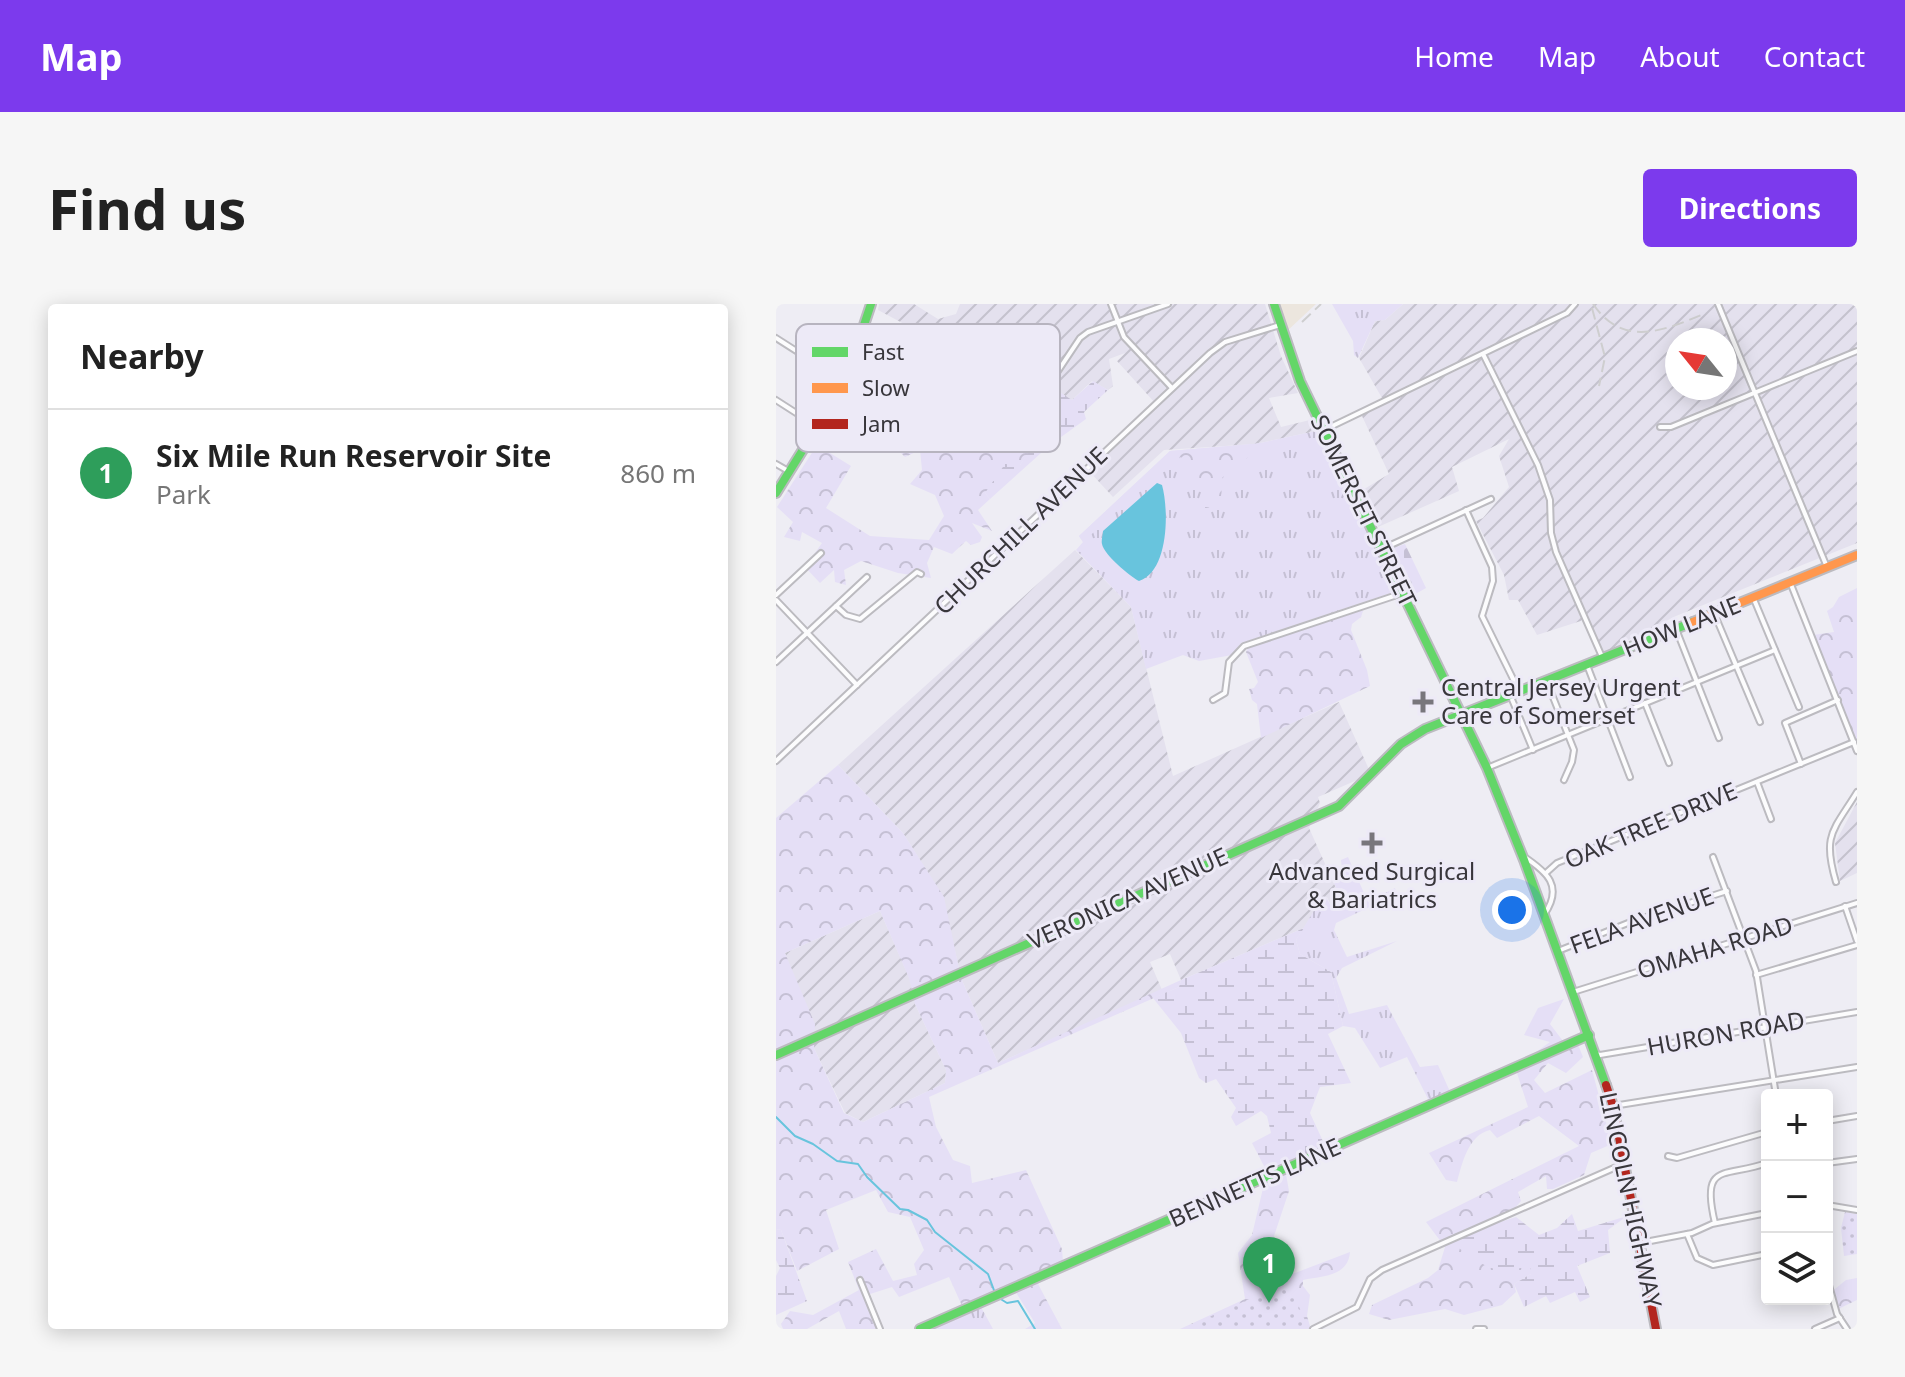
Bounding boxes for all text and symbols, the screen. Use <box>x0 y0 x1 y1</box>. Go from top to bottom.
text: Map <box>40 30 123 82</box>
text: Home <box>1414 37 1494 75</box>
text: Map <box>1538 37 1596 75</box>
text: About <box>1640 37 1720 75</box>
text: Contact <box>1764 37 1865 75</box>
button: Directions <box>1643 169 1857 247</box>
text: Find us <box>48 170 246 246</box>
legend <box>796 324 1060 452</box>
north arrow <box>1665 328 1737 400</box>
text: Nearby <box>80 333 204 379</box>
text: Fast <box>862 336 904 366</box>
text: Slow <box>862 372 911 402</box>
text: Jam <box>860 408 901 438</box>
street label: SOMERSET STREET <box>1304 409 1425 612</box>
text: Six Mile Run Reservoir Site <box>156 435 552 476</box>
street label: CHURCHILL AVENUE <box>926 438 1114 621</box>
text: 1 <box>99 455 113 491</box>
text: 860 m <box>620 455 696 491</box>
text: Park <box>156 476 211 512</box>
street label: HOW LANE <box>1618 587 1745 664</box>
place label: Central Jersey Urgent Care of Somerset <box>1441 670 1681 731</box>
marker: Central Jersey Urgent Care of Somerset <box>1412 691 1434 713</box>
street label: OAK TREE DRIVE <box>1559 773 1742 876</box>
marker: Advanced Surgical & Bariatrics <box>1361 832 1383 854</box>
street label: VERONICA AVENUE <box>1022 839 1233 957</box>
place label: Advanced Surgical & Bariatrics <box>1269 854 1475 915</box>
street label: FELA AVENUE <box>1565 878 1718 961</box>
your location <box>1492 890 1532 930</box>
street label: OMAHA ROAD <box>1633 907 1796 986</box>
street label: HURON ROAD <box>1644 1002 1807 1063</box>
street label: LINCOLN HIGHWAY <box>1593 1089 1671 1311</box>
map controls <box>1761 1089 1833 1305</box>
button: + <box>1761 1089 1833 1161</box>
street label: BENNETTS LANE <box>1163 1129 1346 1234</box>
button: − <box>1761 1161 1833 1233</box>
button: layers <box>1761 1233 1833 1305</box>
pin: 1 <box>1243 1237 1295 1303</box>

